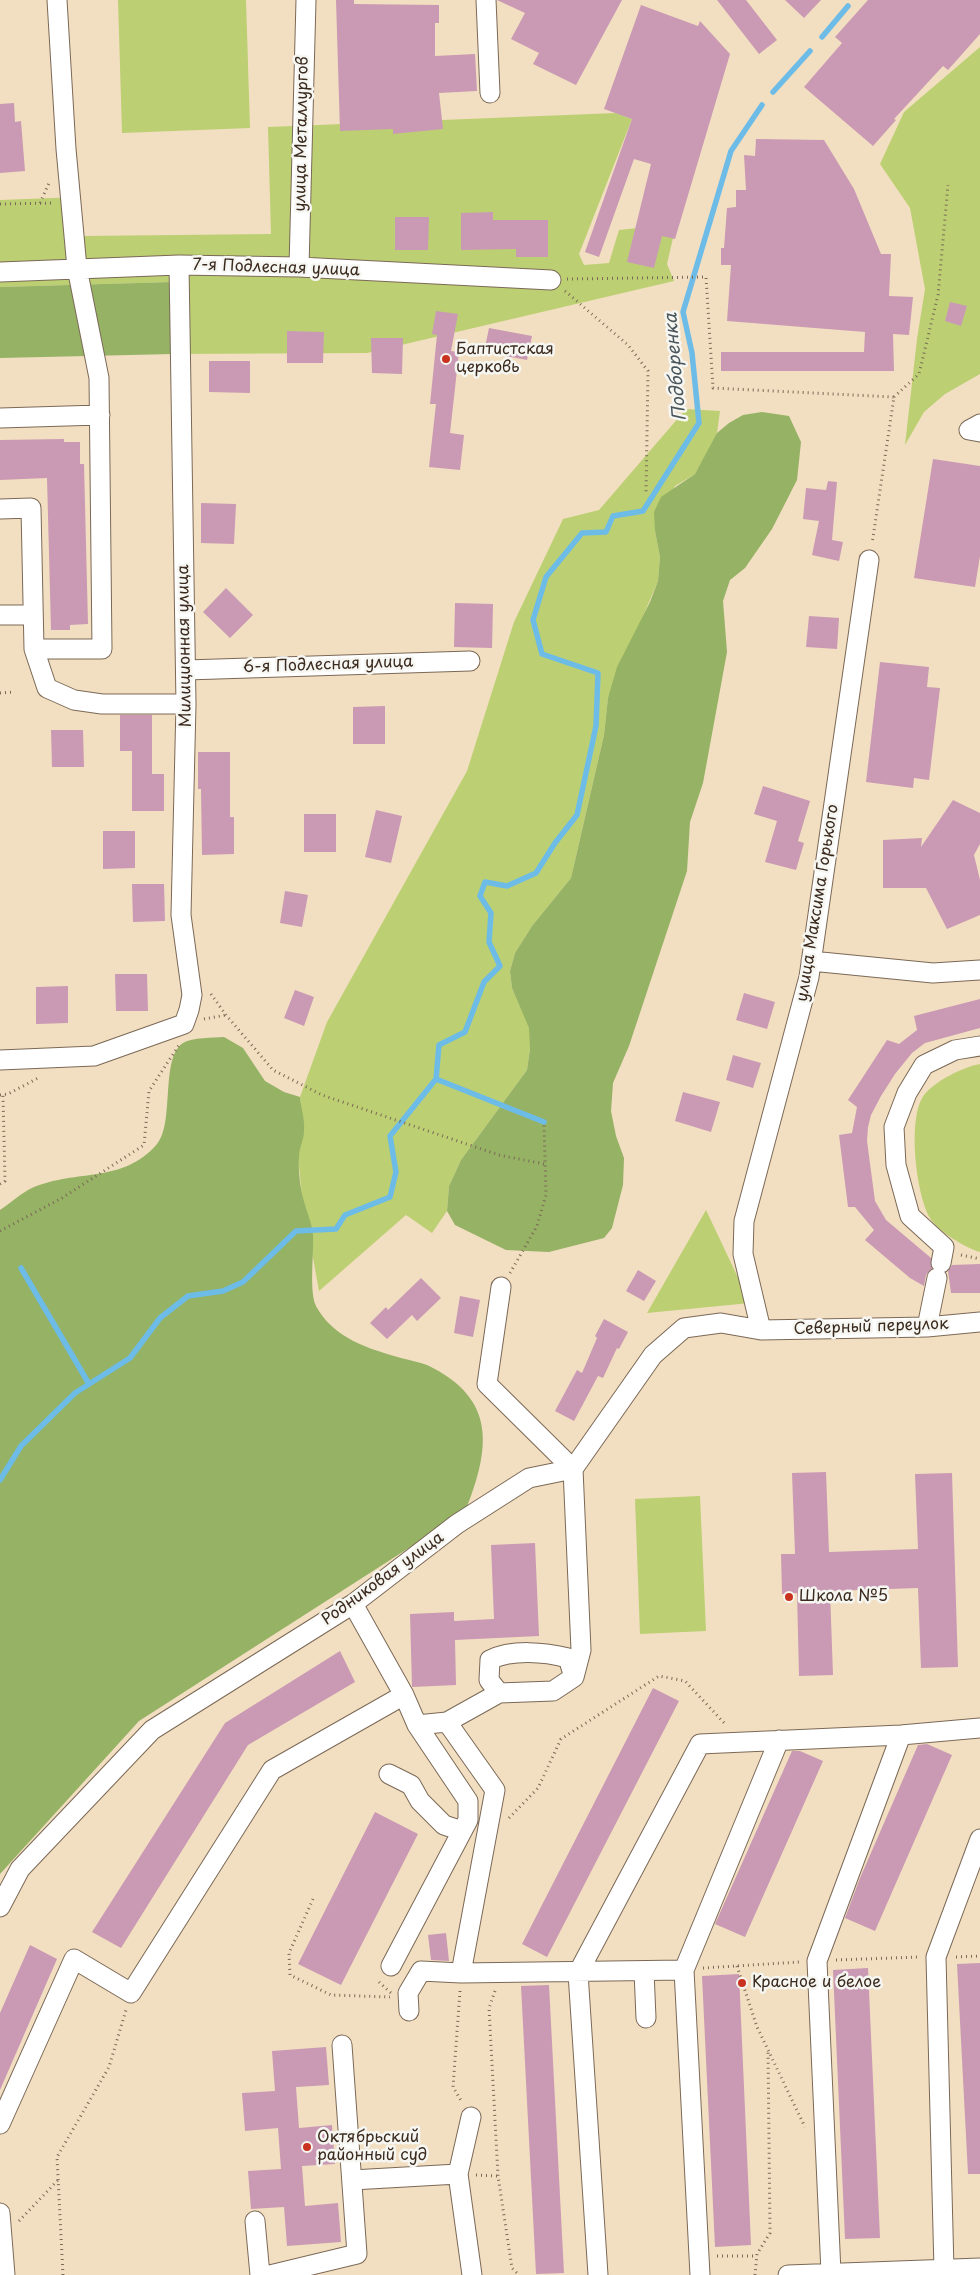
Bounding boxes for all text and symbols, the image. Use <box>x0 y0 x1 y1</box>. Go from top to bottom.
street label: улица Металлургов <box>291 56 313 212</box>
street label: 7-я Подлесная улица <box>192 255 360 281</box>
water label: Подборенка <box>661 312 691 422</box>
place label: Баптистская церковь <box>456 340 554 378</box>
marker: Баптистская церковь <box>440 353 452 365</box>
street label: Милиционная улица <box>174 564 196 728</box>
street label: 6-я Подлесная улица <box>243 652 413 678</box>
street label: улица Максима Горького <box>793 803 843 1003</box>
street label: Северный переулок <box>793 1315 949 1339</box>
street label: Родниковая улица <box>318 1528 448 1630</box>
place label: Школа №5 <box>799 1587 888 1607</box>
marker: Школа №5 <box>783 1591 795 1603</box>
place label: Красное и белое <box>752 1973 881 1993</box>
marker: Красное и белое <box>736 1977 748 1989</box>
place label: Октябрьский районный суд <box>317 2128 427 2166</box>
marker: Октябрьский районный суд <box>301 2141 313 2153</box>

